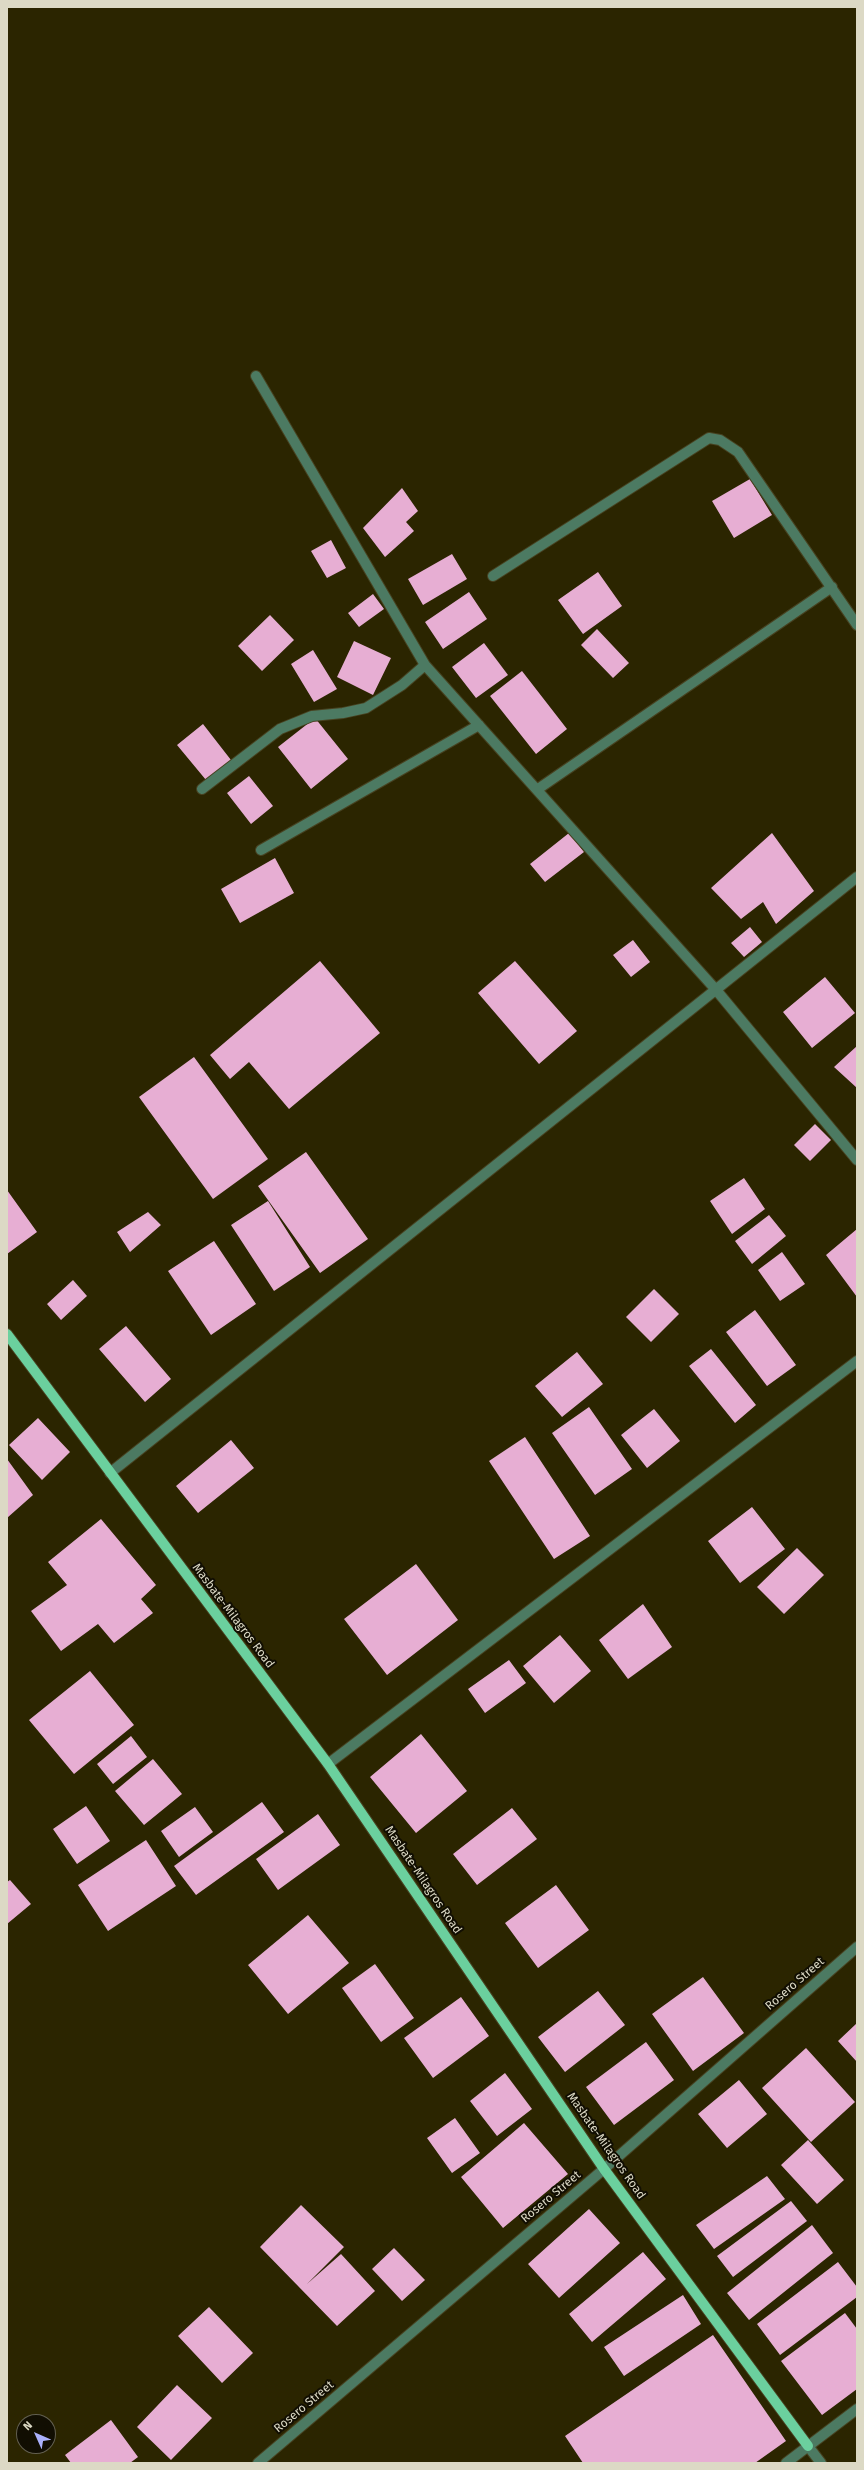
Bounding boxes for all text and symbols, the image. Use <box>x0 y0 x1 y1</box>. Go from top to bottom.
street label: Masbate-Milagros Road <box>189 1561 277 1671</box>
street label: Masbate-Milagros Road <box>382 1823 464 1937</box>
street label: Rosero Street <box>763 1955 827 2013</box>
street label: Masbate-Milagros Road <box>564 2090 648 2202</box>
street label: Rosero Street <box>518 2168 584 2226</box>
street label: Rosero Street <box>271 2378 337 2436</box>
north arrow <box>16 2414 56 2454</box>
text: N <box>21 2419 35 2433</box>

